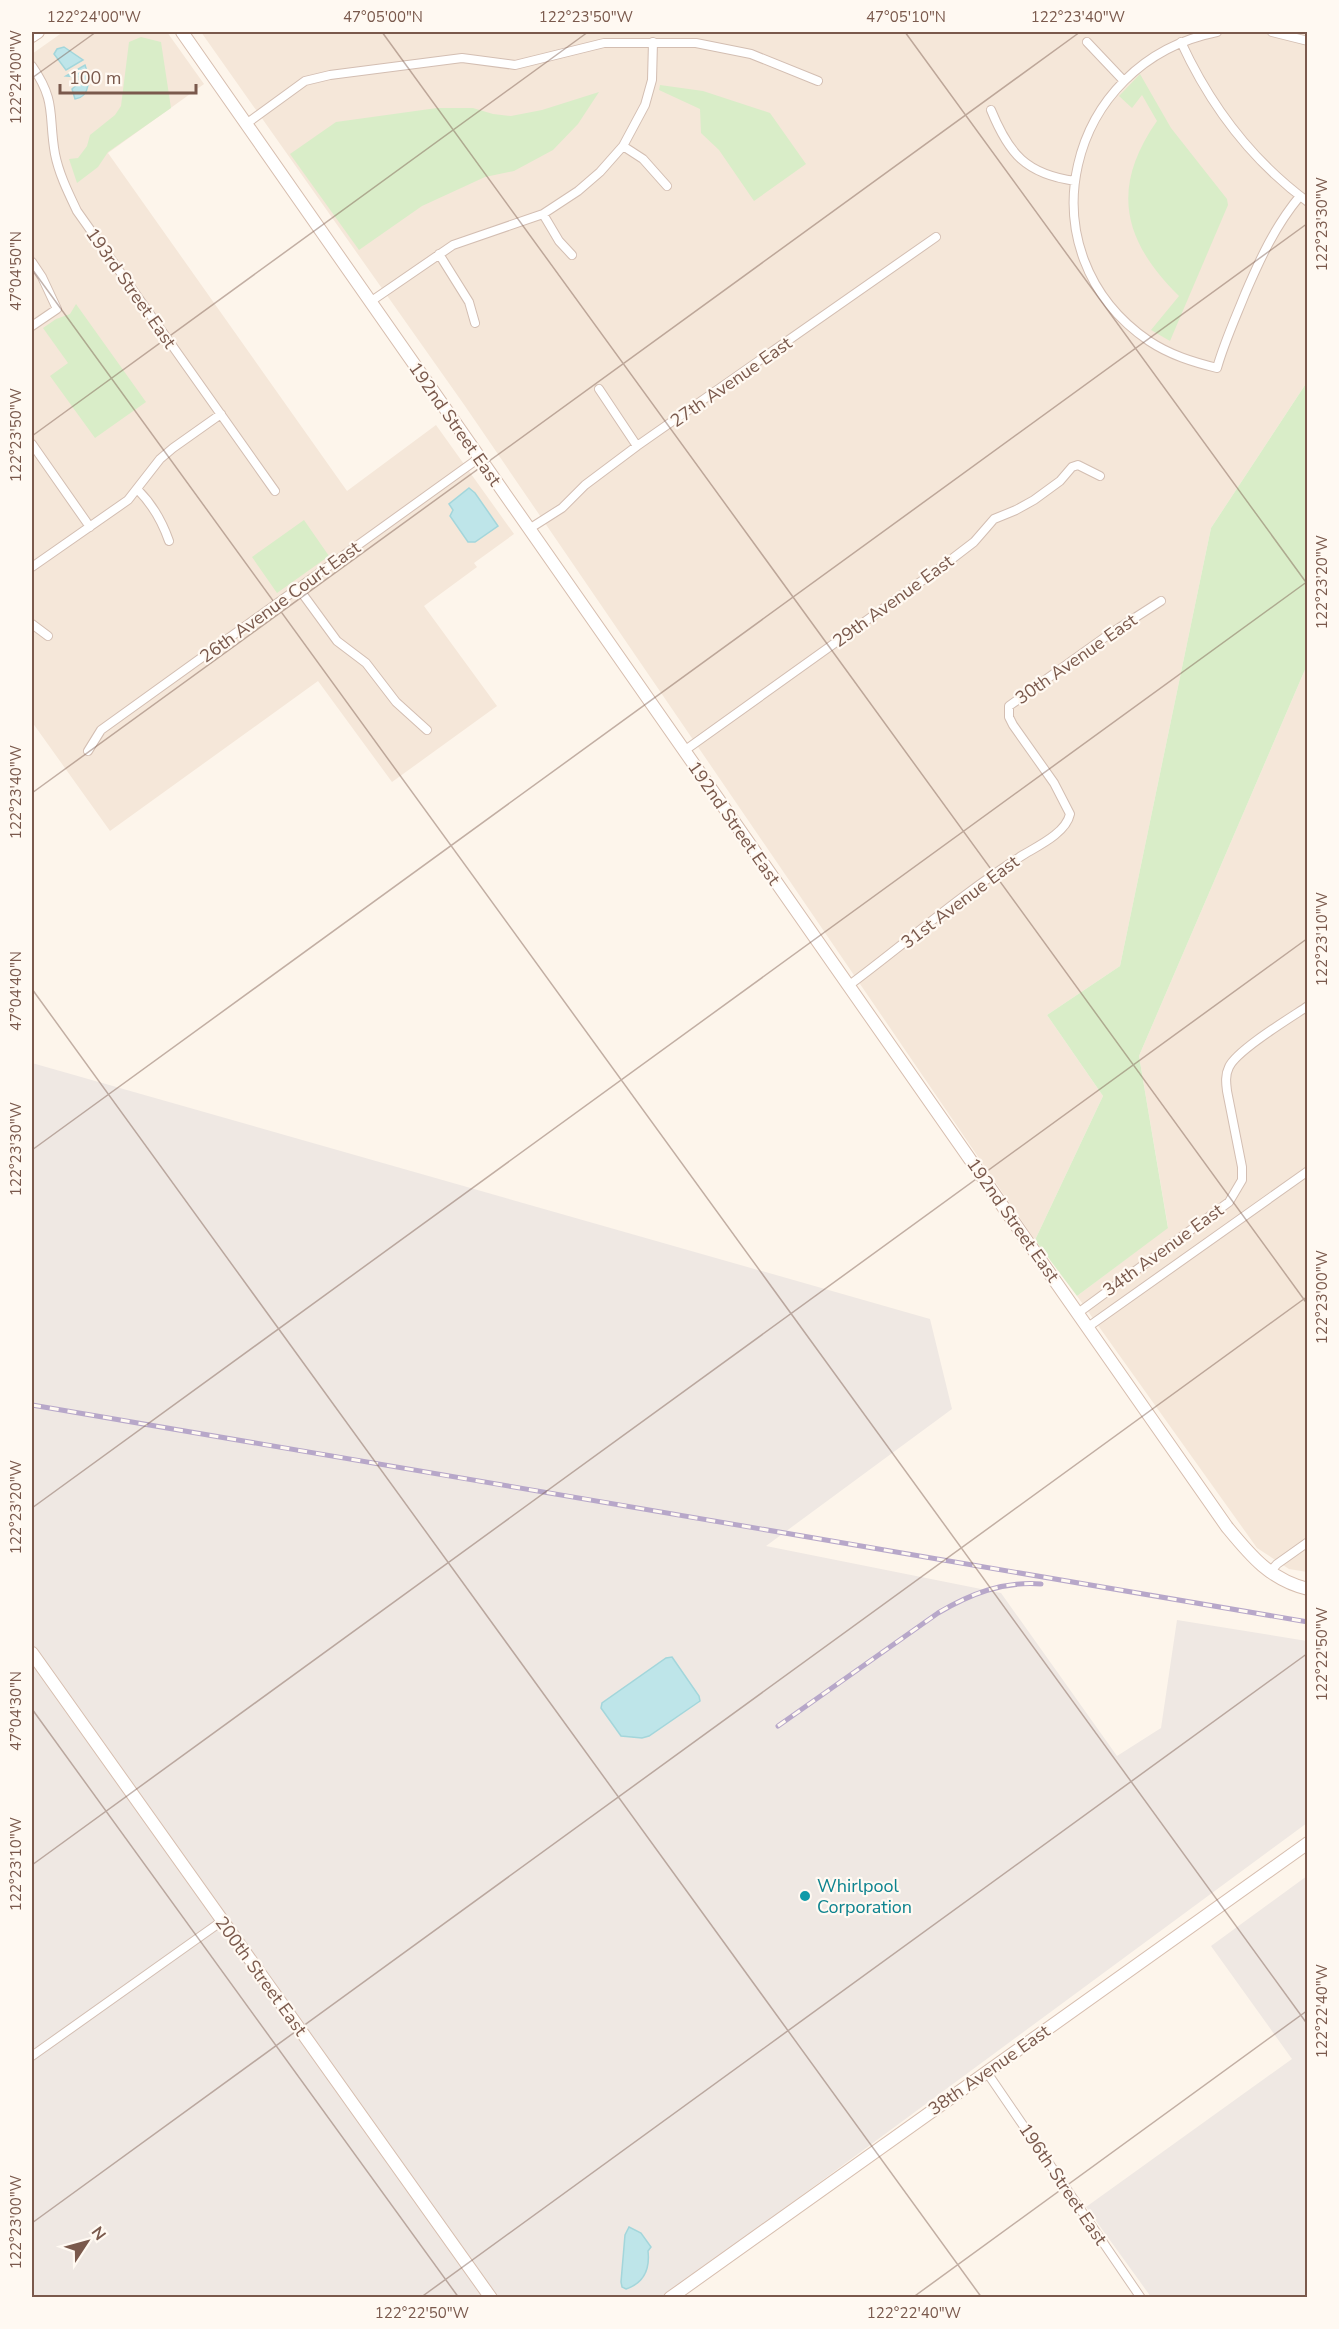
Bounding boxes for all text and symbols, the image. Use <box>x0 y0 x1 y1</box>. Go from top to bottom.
text: 122°24'00"W <box>47 7 142 27</box>
text: 47°05'00"N <box>343 7 423 27</box>
text: 122°23'50"W <box>539 7 634 27</box>
text: 47°05'10"N <box>866 7 946 27</box>
text: 122°23'40"W <box>1031 7 1126 27</box>
text: 122°24'00"W <box>6 29 26 124</box>
scale bar <box>60 57 196 95</box>
text: 100 m <box>69 66 121 90</box>
text: 122°23'30"W <box>1312 176 1332 271</box>
street label: 193rd Street East <box>80 223 182 354</box>
text: 47°04'50"N <box>6 231 26 311</box>
street label: 27th Avenue East <box>665 331 797 433</box>
street label: 192nd Street East <box>403 357 507 491</box>
text: 122°23'50"W <box>6 387 26 482</box>
text: 122°23'20"W <box>1312 534 1332 629</box>
street label: 26th Avenue Court East <box>195 535 366 668</box>
street label: 29th Avenue East <box>828 549 959 653</box>
street label: 30th Avenue East <box>1010 608 1142 710</box>
text: 122°23'40"W <box>6 744 26 839</box>
street label: 192nd Street East <box>682 756 786 890</box>
street label: 31st Avenue East <box>896 849 1024 954</box>
text: 122°23'10"W <box>1312 891 1332 986</box>
text: 47°04'40"N <box>6 951 26 1031</box>
text: 122°23'30"W <box>6 1101 26 1196</box>
street label: 192nd Street East <box>961 1153 1065 1287</box>
street label: 34th Avenue East <box>1098 1198 1229 1302</box>
text: 122°23'00"W <box>1312 1249 1332 1344</box>
text: 122°23'20"W <box>6 1459 26 1554</box>
text: 122°22'50"W <box>1312 1606 1332 1701</box>
text: 47°04'30"N <box>6 1671 26 1751</box>
text: 122°23'10"W <box>6 1816 26 1911</box>
place label: Whirlpool Corporation <box>817 1874 912 1919</box>
marker: Whirlpool Corporation <box>798 1889 812 1903</box>
street label: 200th Street East <box>210 1911 313 2041</box>
text: 122°22'40"W <box>1312 1963 1332 2058</box>
street label: 38th Avenue East <box>923 2019 1055 2121</box>
street label: 196th Street East <box>1013 2118 1113 2250</box>
text: 122°23'00"W <box>6 2174 26 2269</box>
north arrow <box>57 2212 117 2272</box>
text: N <box>86 2222 111 2245</box>
text: 122°22'50"W <box>375 2303 470 2323</box>
text: 122°22'40"W <box>867 2303 962 2323</box>

